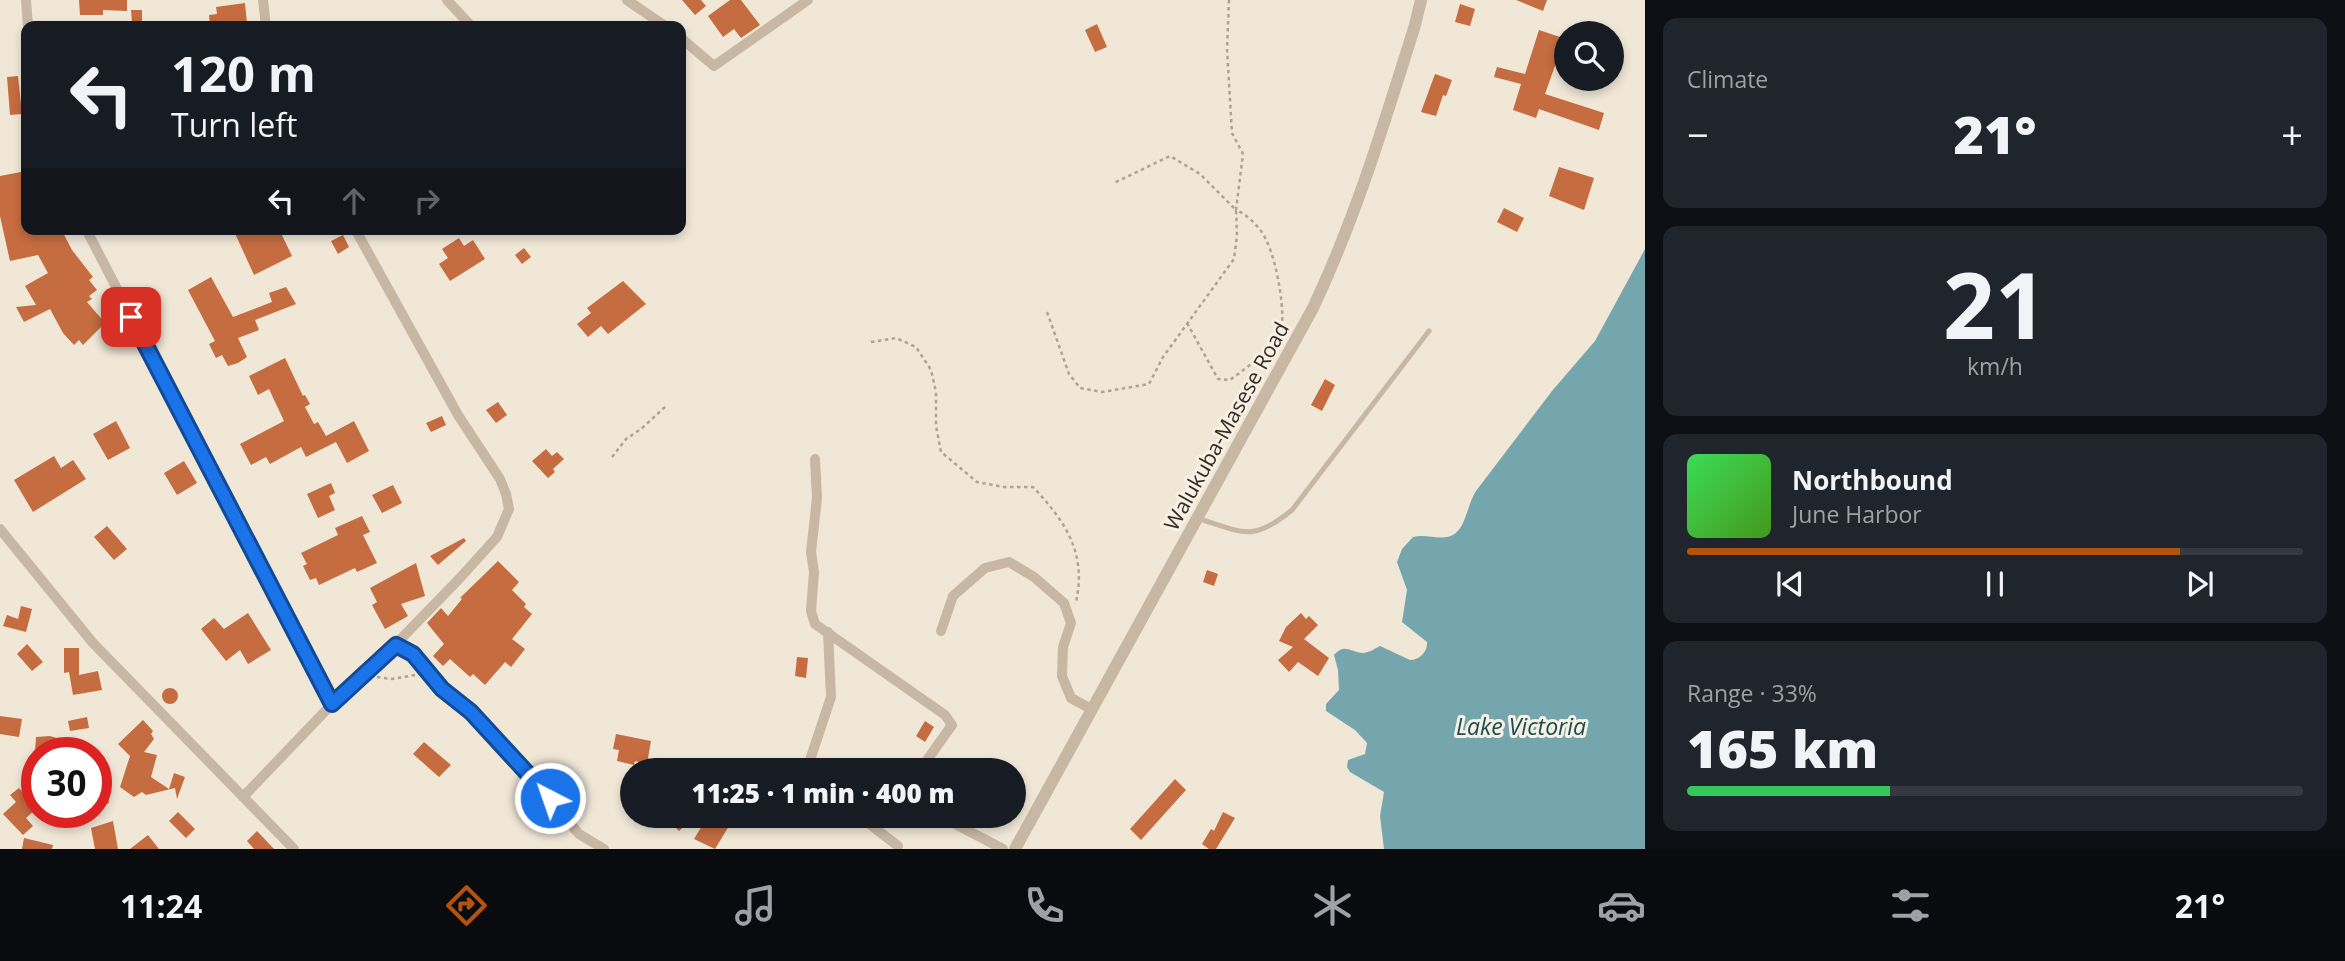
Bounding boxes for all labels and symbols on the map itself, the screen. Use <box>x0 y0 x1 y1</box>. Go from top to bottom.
pin <box>101 287 161 347</box>
street label: Walukuba-Masese Road <box>1157 317 1295 535</box>
water label: Lake Victoria <box>1456 710 1586 742</box>
speed limit sign: 30 <box>21 737 112 828</box>
position arrow <box>513 761 587 835</box>

